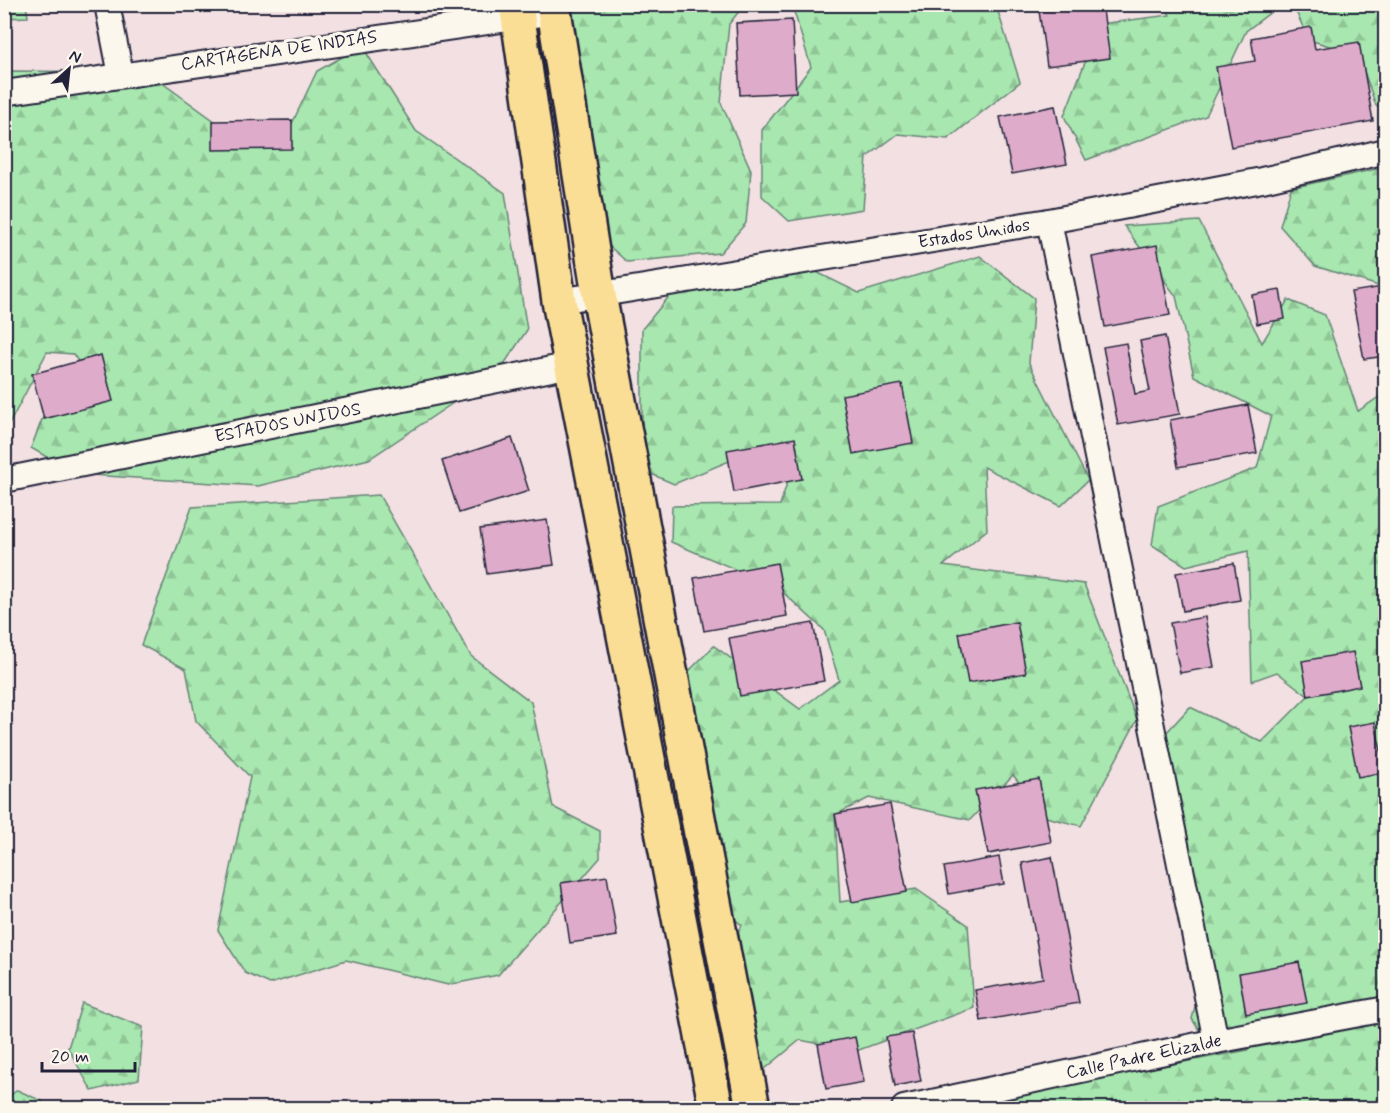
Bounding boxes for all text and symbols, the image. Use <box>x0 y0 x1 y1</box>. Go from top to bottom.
street label: CARTAGENA DE INDIAS <box>179 25 379 77</box>
north arrow <box>39 39 99 99</box>
text: N <box>66 45 85 69</box>
street label: Estados Unidos <box>916 213 1032 255</box>
street label: ESTADOS UNIDOS <box>213 397 363 449</box>
street label: Calle Padre Elizalde <box>1064 1029 1224 1085</box>
scale bar <box>42 1035 135 1073</box>
text: 20 m <box>51 1045 89 1069</box>

